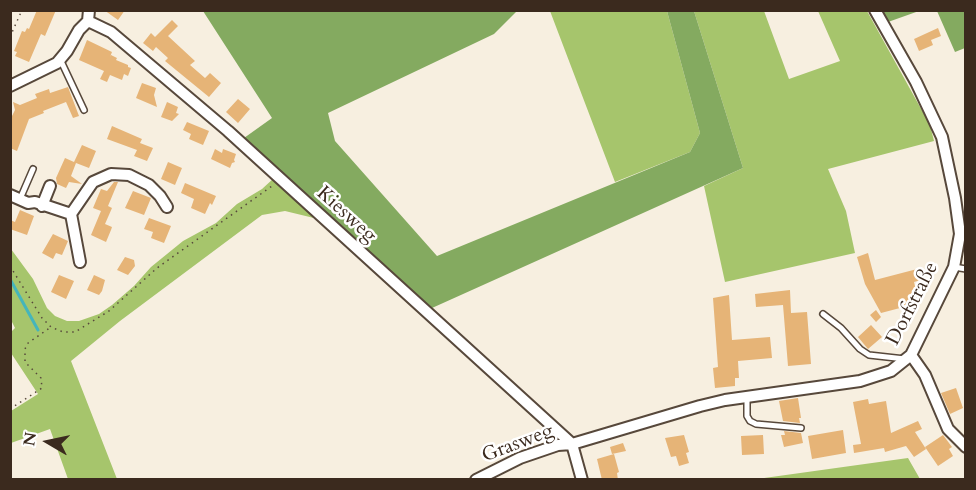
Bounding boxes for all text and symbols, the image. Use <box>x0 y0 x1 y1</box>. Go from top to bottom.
street label: Kiesweg <box>311 182 381 248</box>
street label: Dorfstraße <box>882 258 944 350</box>
north arrow <box>18 412 78 472</box>
street label: Grasweg <box>479 419 557 469</box>
text: N <box>18 431 42 448</box>

